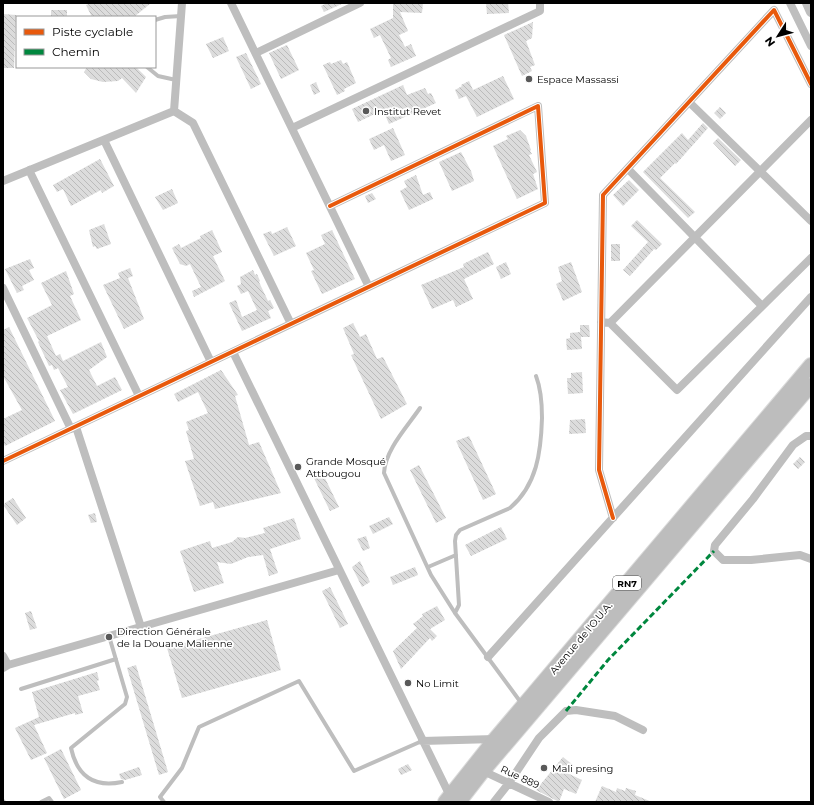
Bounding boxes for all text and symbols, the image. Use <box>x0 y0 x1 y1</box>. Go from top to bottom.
legend <box>16 16 156 68</box>
north arrow <box>758 16 798 56</box>
text: Piste cyclable <box>52 24 133 39</box>
text: N <box>762 34 778 50</box>
text: Chemin <box>52 44 100 59</box>
place label: Espace Massassi <box>537 73 619 86</box>
marker: Espace Massassi <box>524 74 534 84</box>
place label: Institut Revet <box>374 105 441 118</box>
marker: Institut Revet <box>361 106 371 116</box>
place label: Grande Mosqué Attbougou <box>306 455 386 480</box>
marker: Grande Mosqué Attbougou <box>293 462 303 472</box>
road number: RN7 <box>613 576 641 590</box>
street label: Avenue de l'O.U.A. <box>547 599 615 677</box>
place label: Direction Générale de la Douane Malienne <box>117 625 233 650</box>
marker: Direction Générale de la Douane Malienne <box>104 632 114 642</box>
place label: No Limit <box>416 677 459 690</box>
marker: No Limit <box>403 678 413 688</box>
street label: Rue 889 <box>498 762 542 792</box>
place label: Mali presing <box>552 762 613 775</box>
marker: Mali presing <box>539 763 549 773</box>

